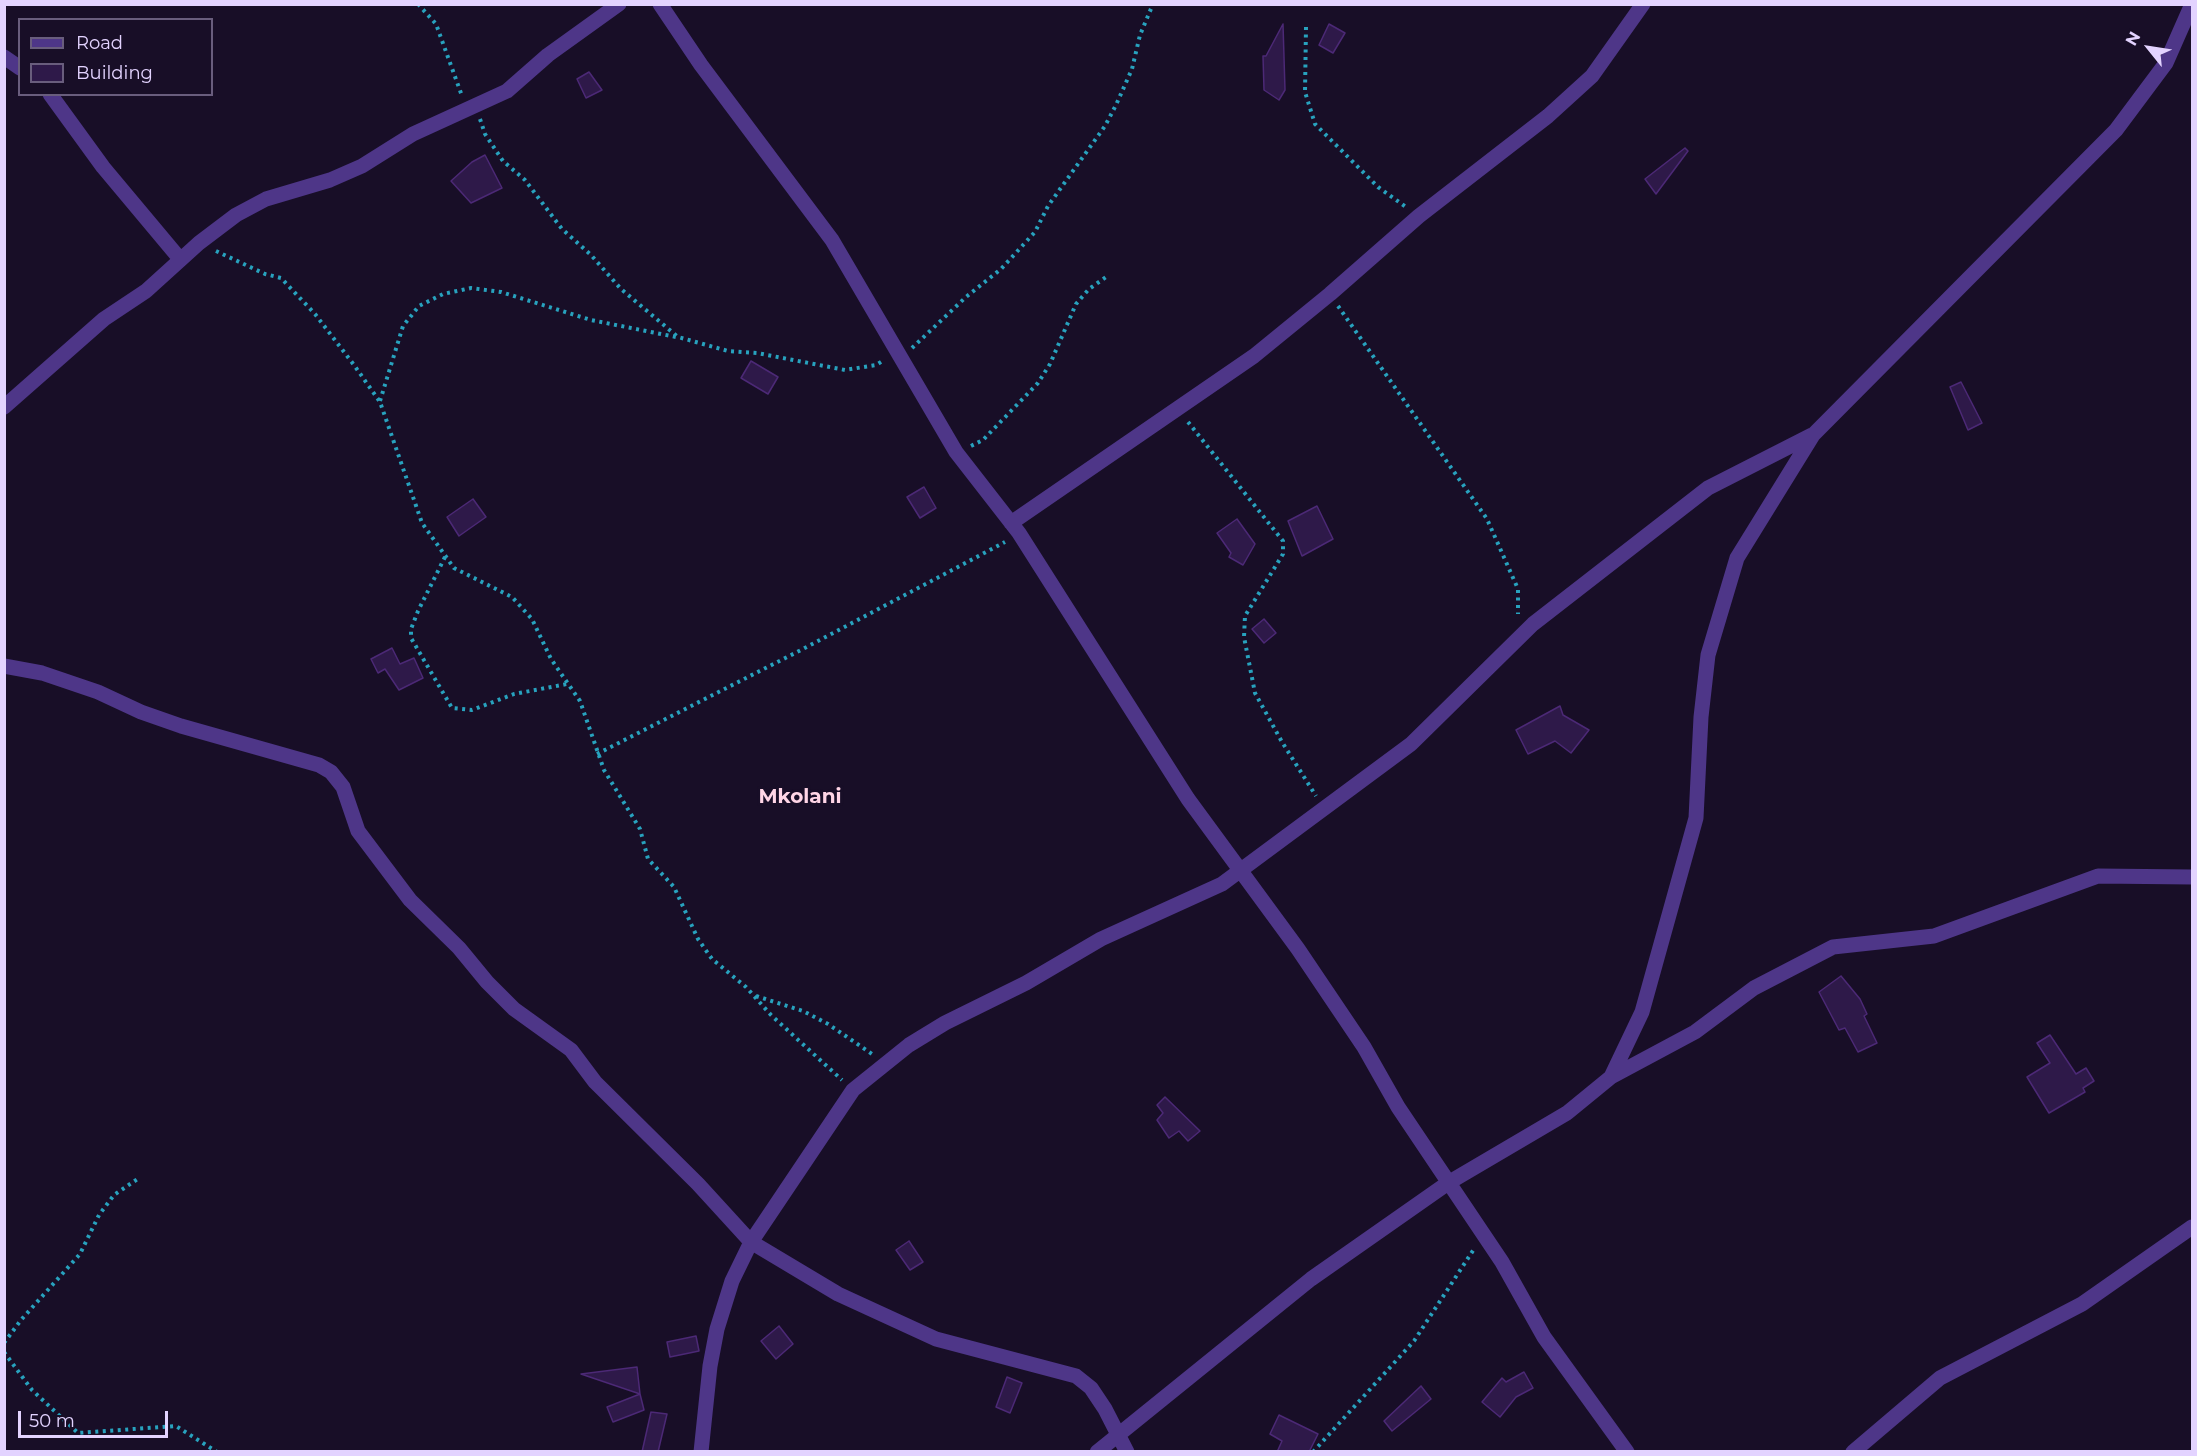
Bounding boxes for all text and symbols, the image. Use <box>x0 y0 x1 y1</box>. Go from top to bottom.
legend <box>18 18 213 96</box>
north arrow <box>2119 18 2179 78</box>
text: N <box>2122 28 2144 49</box>
text: Road <box>76 32 123 54</box>
text: Building <box>76 62 153 84</box>
district label: Mkolani <box>758 785 842 809</box>
scale bar <box>21 1399 171 1437</box>
text: 50 m <box>29 1410 75 1432</box>

